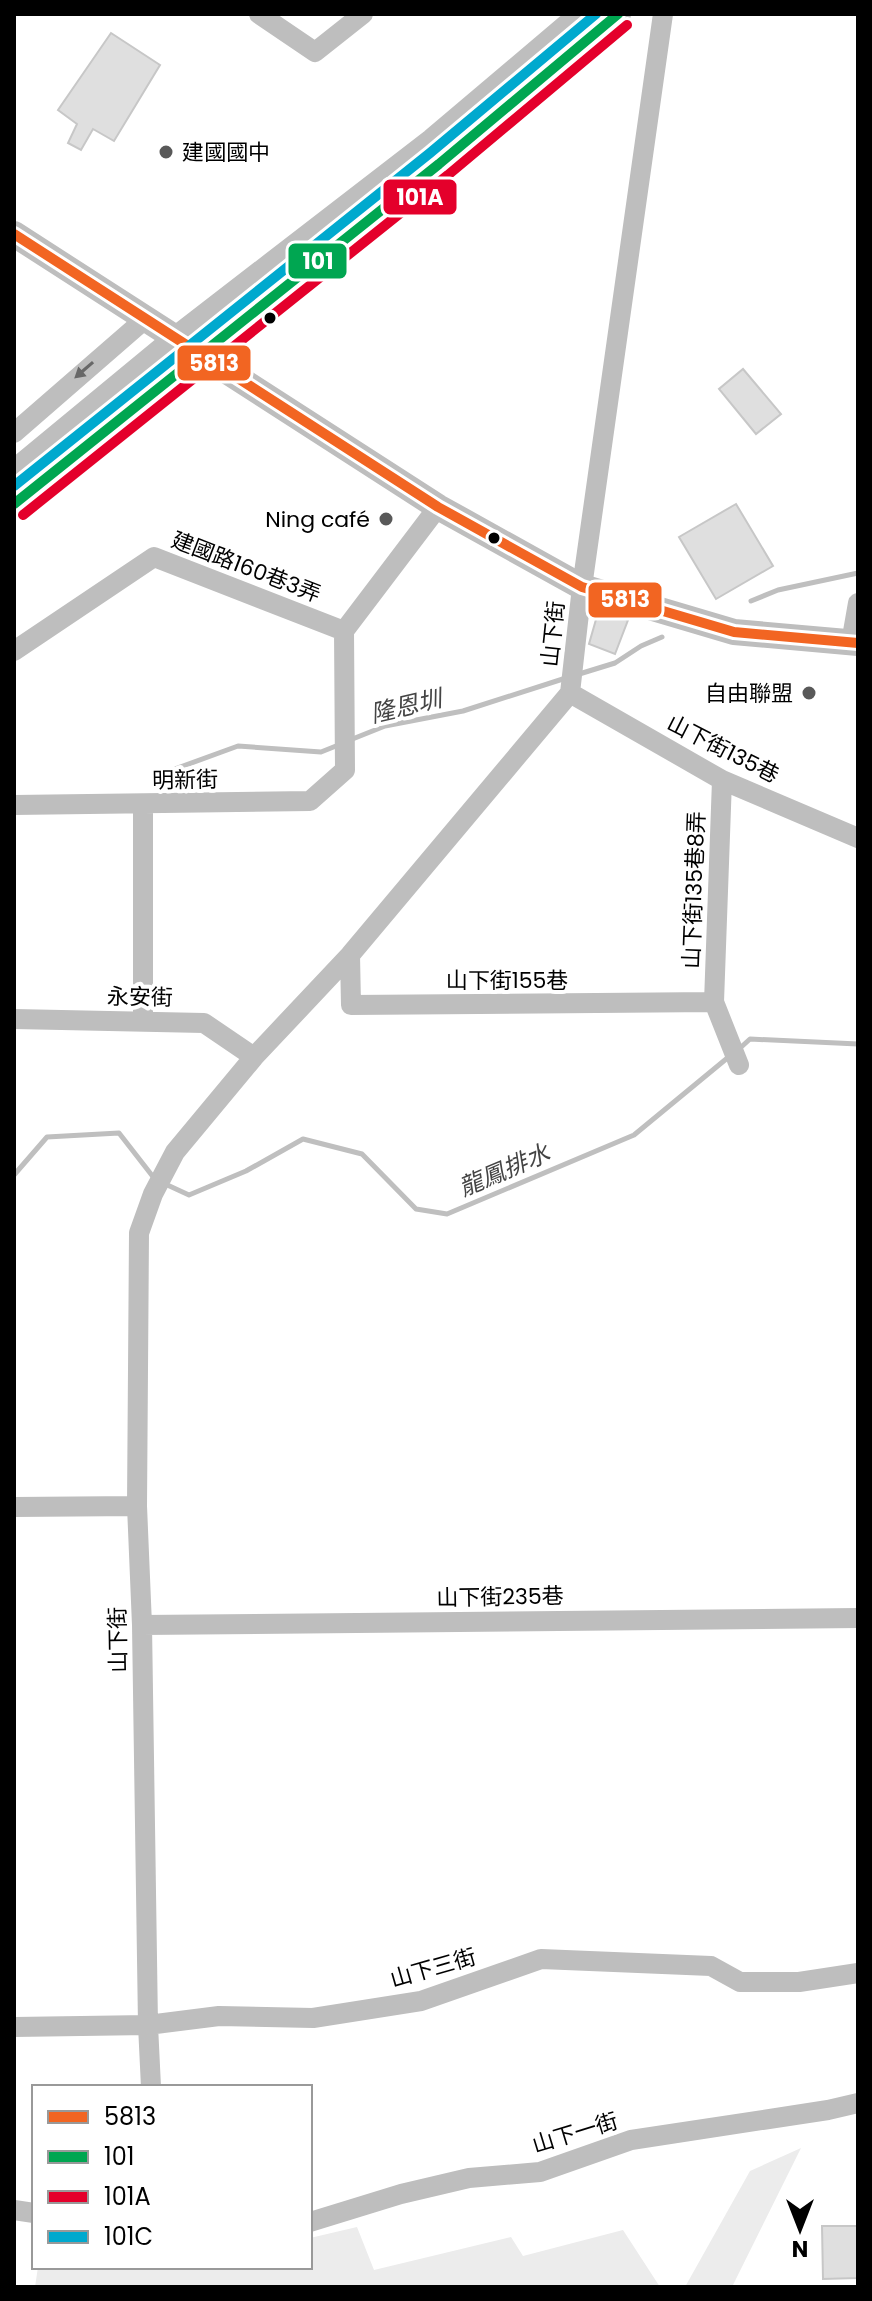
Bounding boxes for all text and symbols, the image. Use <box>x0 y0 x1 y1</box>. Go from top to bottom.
place label: 建國國中 <box>182 137 270 168</box>
marker: 建國國中 <box>157 143 175 161</box>
line badge: 101A <box>382 178 458 216</box>
text: 101A <box>396 182 444 213</box>
line badge: 101 <box>287 242 348 280</box>
text: 101 <box>303 246 333 277</box>
unlabelled marker <box>262 310 278 326</box>
line badge: 5813 <box>176 344 252 382</box>
text: 5813 <box>189 348 239 379</box>
one-way arrow <box>75 361 95 378</box>
place label: Ning café <box>265 504 370 535</box>
marker: Ning café <box>377 510 395 528</box>
street label: 建國路160巷3弄 <box>167 524 325 610</box>
unlabelled marker <box>486 530 502 546</box>
line badge: 5813 <box>587 581 663 619</box>
text: 5813 <box>600 584 650 615</box>
street label: 山下街 <box>534 600 572 668</box>
place label: 自由聯盟 <box>705 678 793 709</box>
water label: 隆恩圳 <box>367 681 448 730</box>
marker: 自由聯盟 <box>800 684 818 702</box>
street label: 山下街135巷 <box>662 708 784 790</box>
street label: 明新街 <box>152 764 218 796</box>
street label: 山下街135巷8弄 <box>676 811 712 969</box>
street label: 山下街155巷 <box>446 965 568 996</box>
street label: 永安街 <box>107 981 173 1013</box>
water label: 龍鳳排水 <box>453 1136 556 1204</box>
street label: 山下街235巷 <box>436 1580 564 1614</box>
street label: 山下街 <box>102 1607 134 1673</box>
street label: 山下三街 <box>386 1941 480 1995</box>
legend <box>32 2085 312 2269</box>
text: 5813 <box>104 2100 156 2133</box>
street label: 山下一街 <box>528 2105 622 2161</box>
text: 101 <box>104 2140 134 2173</box>
text: 101A <box>104 2180 151 2213</box>
north arrow <box>760 2189 840 2269</box>
text: 101C <box>104 2220 153 2253</box>
text: N <box>792 2233 808 2264</box>

